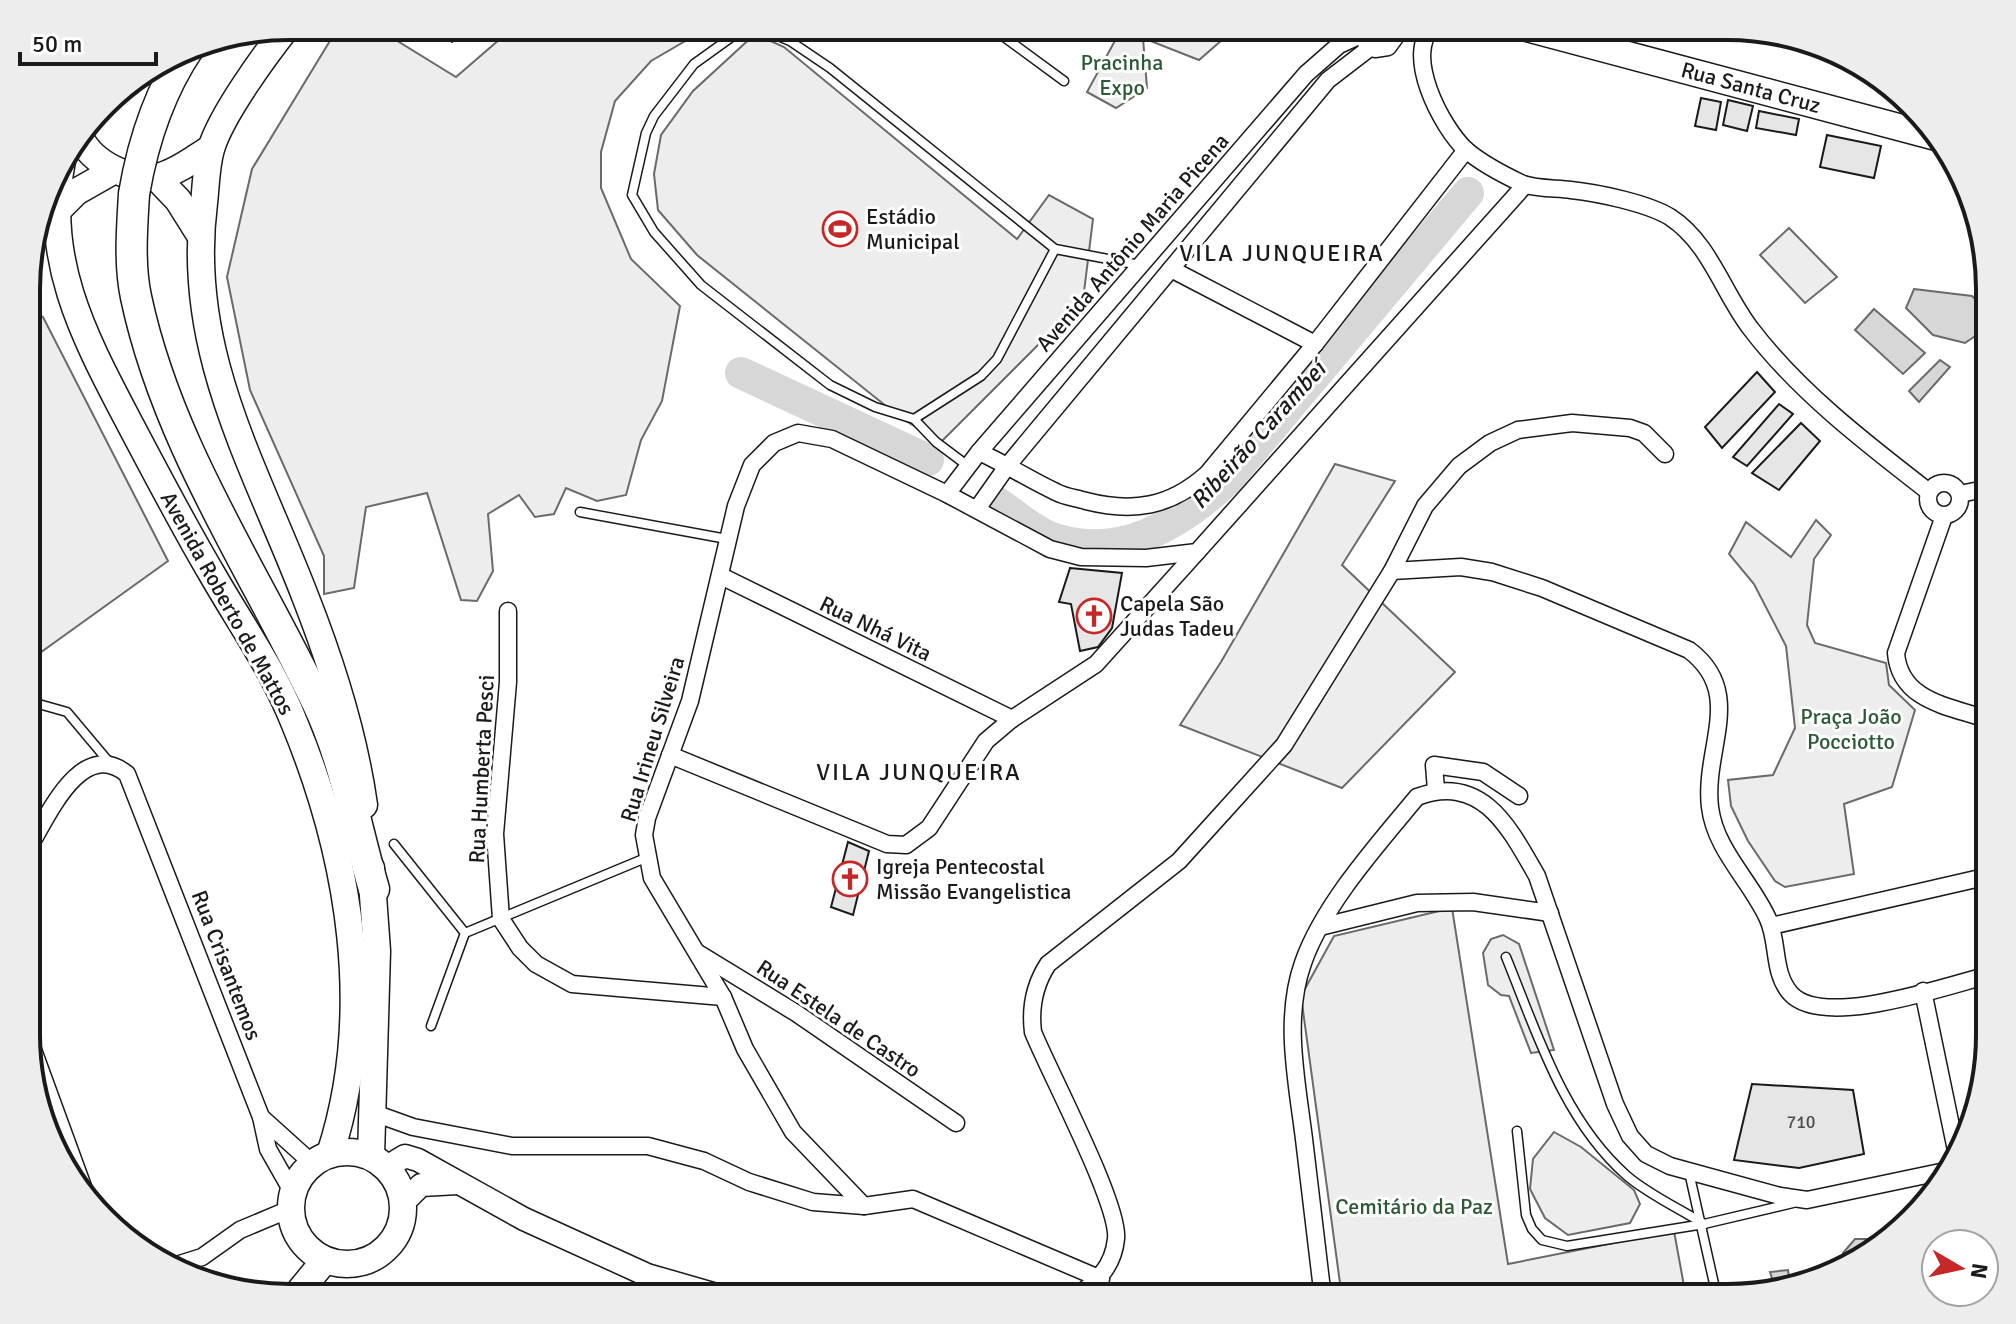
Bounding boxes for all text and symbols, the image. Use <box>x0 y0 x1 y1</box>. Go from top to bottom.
scale bar <box>20 16 156 66</box>
text: 50 m <box>32 29 82 59</box>
park label: Pracinha Expo <box>1081 49 1163 101</box>
street label: Rua Santa Cruz <box>1678 56 1824 119</box>
street label: Avenida Antônio Maria Picena <box>1030 128 1235 357</box>
place label: Estádio Municipal <box>866 203 960 255</box>
sports icon: Estádio Municipal <box>821 210 859 248</box>
district label: VILA JUNQUEIRA <box>1179 238 1385 268</box>
water label: Ribeirão Carambeí <box>1184 352 1335 515</box>
street label: Avenida Roberto de Mattos <box>155 487 300 720</box>
street label: Rua Nhá Vita <box>815 590 936 667</box>
place label: Capela São Judas Tadeu <box>1120 590 1234 642</box>
church icon: Capela São Judas Tadeu <box>1075 597 1113 635</box>
street label: Rua Irineu Silveira <box>614 653 690 825</box>
street label: Rua Humberta Pesci <box>463 674 500 864</box>
park label: Praça João Pocciotto <box>1800 703 1902 755</box>
district label: VILA JUNQUEIRA <box>816 757 1022 787</box>
place label: Igreja Pentecostal Missão Evangelistica <box>876 853 1072 905</box>
church icon: Igreja Pentecostal Missão Evangelistica <box>831 860 869 898</box>
street label: Rua Crisantemos <box>186 886 268 1044</box>
street label: Rua Estela de Castro <box>752 954 926 1083</box>
house number: 710 <box>1786 1111 1816 1133</box>
park label: Cemitário da Paz <box>1335 1193 1493 1220</box>
north arrow <box>1920 1228 2000 1308</box>
text: N <box>1965 1261 1994 1281</box>

